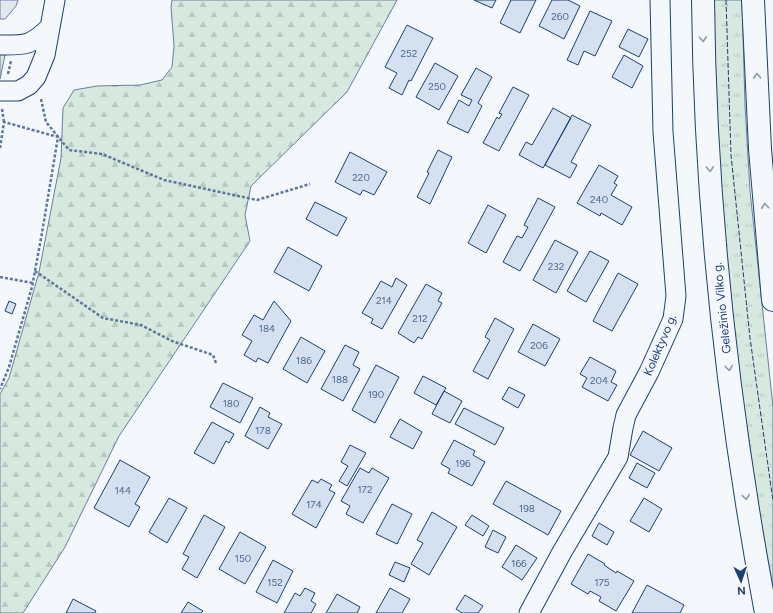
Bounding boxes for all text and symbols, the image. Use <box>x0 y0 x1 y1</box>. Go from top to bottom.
house number: 260 <box>551 10 569 23</box>
one-way arrow <box>699 36 708 42</box>
house number: 252 <box>401 47 417 60</box>
one-way arrow <box>752 73 761 79</box>
house number: 250 <box>428 80 446 93</box>
one-way arrow <box>706 166 714 172</box>
house number: 220 <box>352 171 370 184</box>
house number: 240 <box>590 193 608 206</box>
one-way arrow <box>760 203 769 209</box>
house number: 232 <box>548 260 564 273</box>
street label: Geležinio Vilko g. <box>710 262 734 354</box>
house number: 214 <box>376 294 392 307</box>
house number: 212 <box>412 312 428 325</box>
street label: Kolektyvo g. <box>641 312 679 378</box>
house number: 184 <box>259 322 275 335</box>
house number: 206 <box>530 339 548 352</box>
house number: 186 <box>296 354 312 367</box>
one-way arrow <box>724 365 733 371</box>
house number: 188 <box>332 373 348 386</box>
house number: 204 <box>590 374 608 387</box>
house number: 190 <box>368 388 384 401</box>
house number: 180 <box>223 397 239 410</box>
house number: 178 <box>255 424 271 437</box>
house number: 196 <box>455 457 471 470</box>
house number: 172 <box>357 483 373 496</box>
house number: 144 <box>115 484 131 497</box>
one-way arrow <box>741 494 750 500</box>
house number: 174 <box>306 498 322 511</box>
house number: 198 <box>519 502 535 515</box>
house number: 150 <box>235 552 251 565</box>
house number: 166 <box>511 557 527 570</box>
north arrow <box>721 561 761 601</box>
house number: 152 <box>267 576 283 589</box>
house number: 175 <box>594 576 610 589</box>
text: N <box>737 584 746 597</box>

